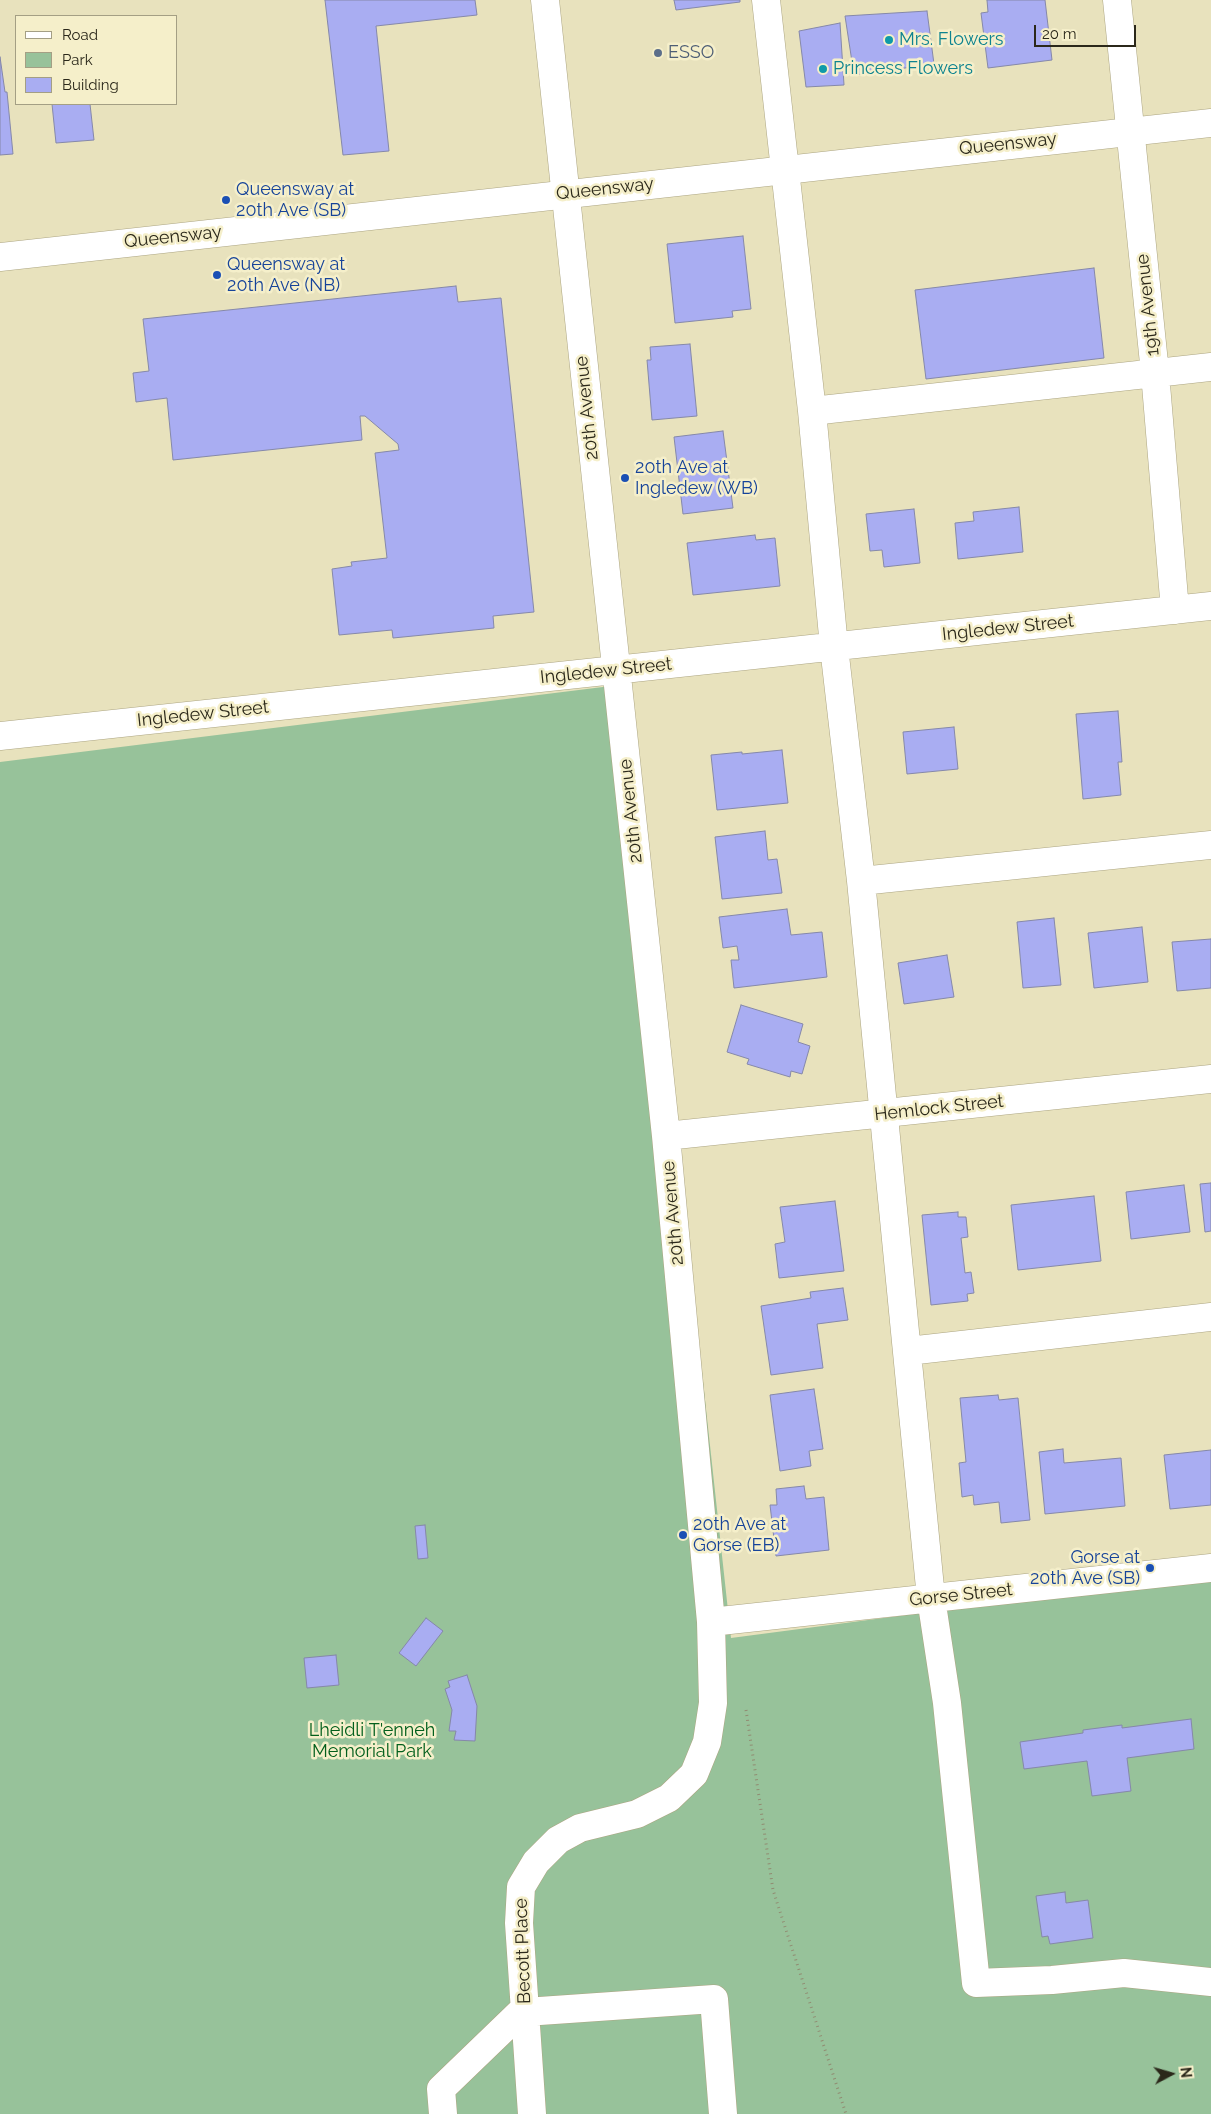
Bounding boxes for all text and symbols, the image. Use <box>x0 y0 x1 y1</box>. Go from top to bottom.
legend <box>15 15 178 105</box>
scale bar <box>1036 15 1138 47</box>
text: 20 m <box>1042 25 1077 43</box>
text: Road <box>62 26 98 44</box>
place label: Mrs. Flowers <box>899 29 1004 51</box>
marker: Mrs. Flowers <box>883 34 895 46</box>
place label: ESSO <box>668 42 714 64</box>
marker: ESSO <box>652 47 664 59</box>
text: Park <box>62 51 93 69</box>
place label: Princess Flowers <box>833 58 973 80</box>
marker: Princess Flowers <box>817 63 829 75</box>
text: Building <box>62 76 119 94</box>
street label: Queensway <box>958 128 1058 160</box>
street label: Queensway <box>555 173 655 205</box>
place label: Queensway at 20th Ave (SB) <box>236 179 354 222</box>
marker: Queensway at 20th Ave (SB) <box>220 194 232 206</box>
street label: Queensway <box>123 221 223 253</box>
street label: 19th Avenue <box>1132 253 1164 357</box>
place label: Queensway at 20th Ave (NB) <box>227 254 345 296</box>
marker: Queensway at 20th Ave (NB) <box>211 269 223 281</box>
street label: 20th Avenue <box>571 355 603 461</box>
place label: 20th Ave at Ingledew (WB) <box>635 457 758 499</box>
marker: 20th Ave at Ingledew (WB) <box>619 472 631 484</box>
street label: Ingledew Street <box>941 610 1075 646</box>
street label: Ingledew Street <box>539 653 673 689</box>
street label: Ingledew Street <box>136 696 270 732</box>
street label: 20th Avenue <box>615 758 647 864</box>
street label: Hemlock Street <box>873 1090 1005 1126</box>
street label: 20th Avenue <box>658 1160 688 1266</box>
place label: 20th Ave at Gorse (EB) <box>693 1514 786 1556</box>
marker: 20th Ave at Gorse (EB) <box>677 1529 689 1541</box>
place label: Gorse at 20th Ave (SB) <box>1030 1547 1140 1590</box>
marker: Gorse at 20th Ave (SB) <box>1144 1562 1156 1574</box>
street label: Gorse Street <box>908 1579 1014 1611</box>
park label: Lheidli T'enneh Memorial Park <box>309 1720 435 1762</box>
street label: Becott Place <box>510 1898 536 2004</box>
north arrow <box>1146 2049 1196 2099</box>
text: N <box>1177 2066 1194 2079</box>

